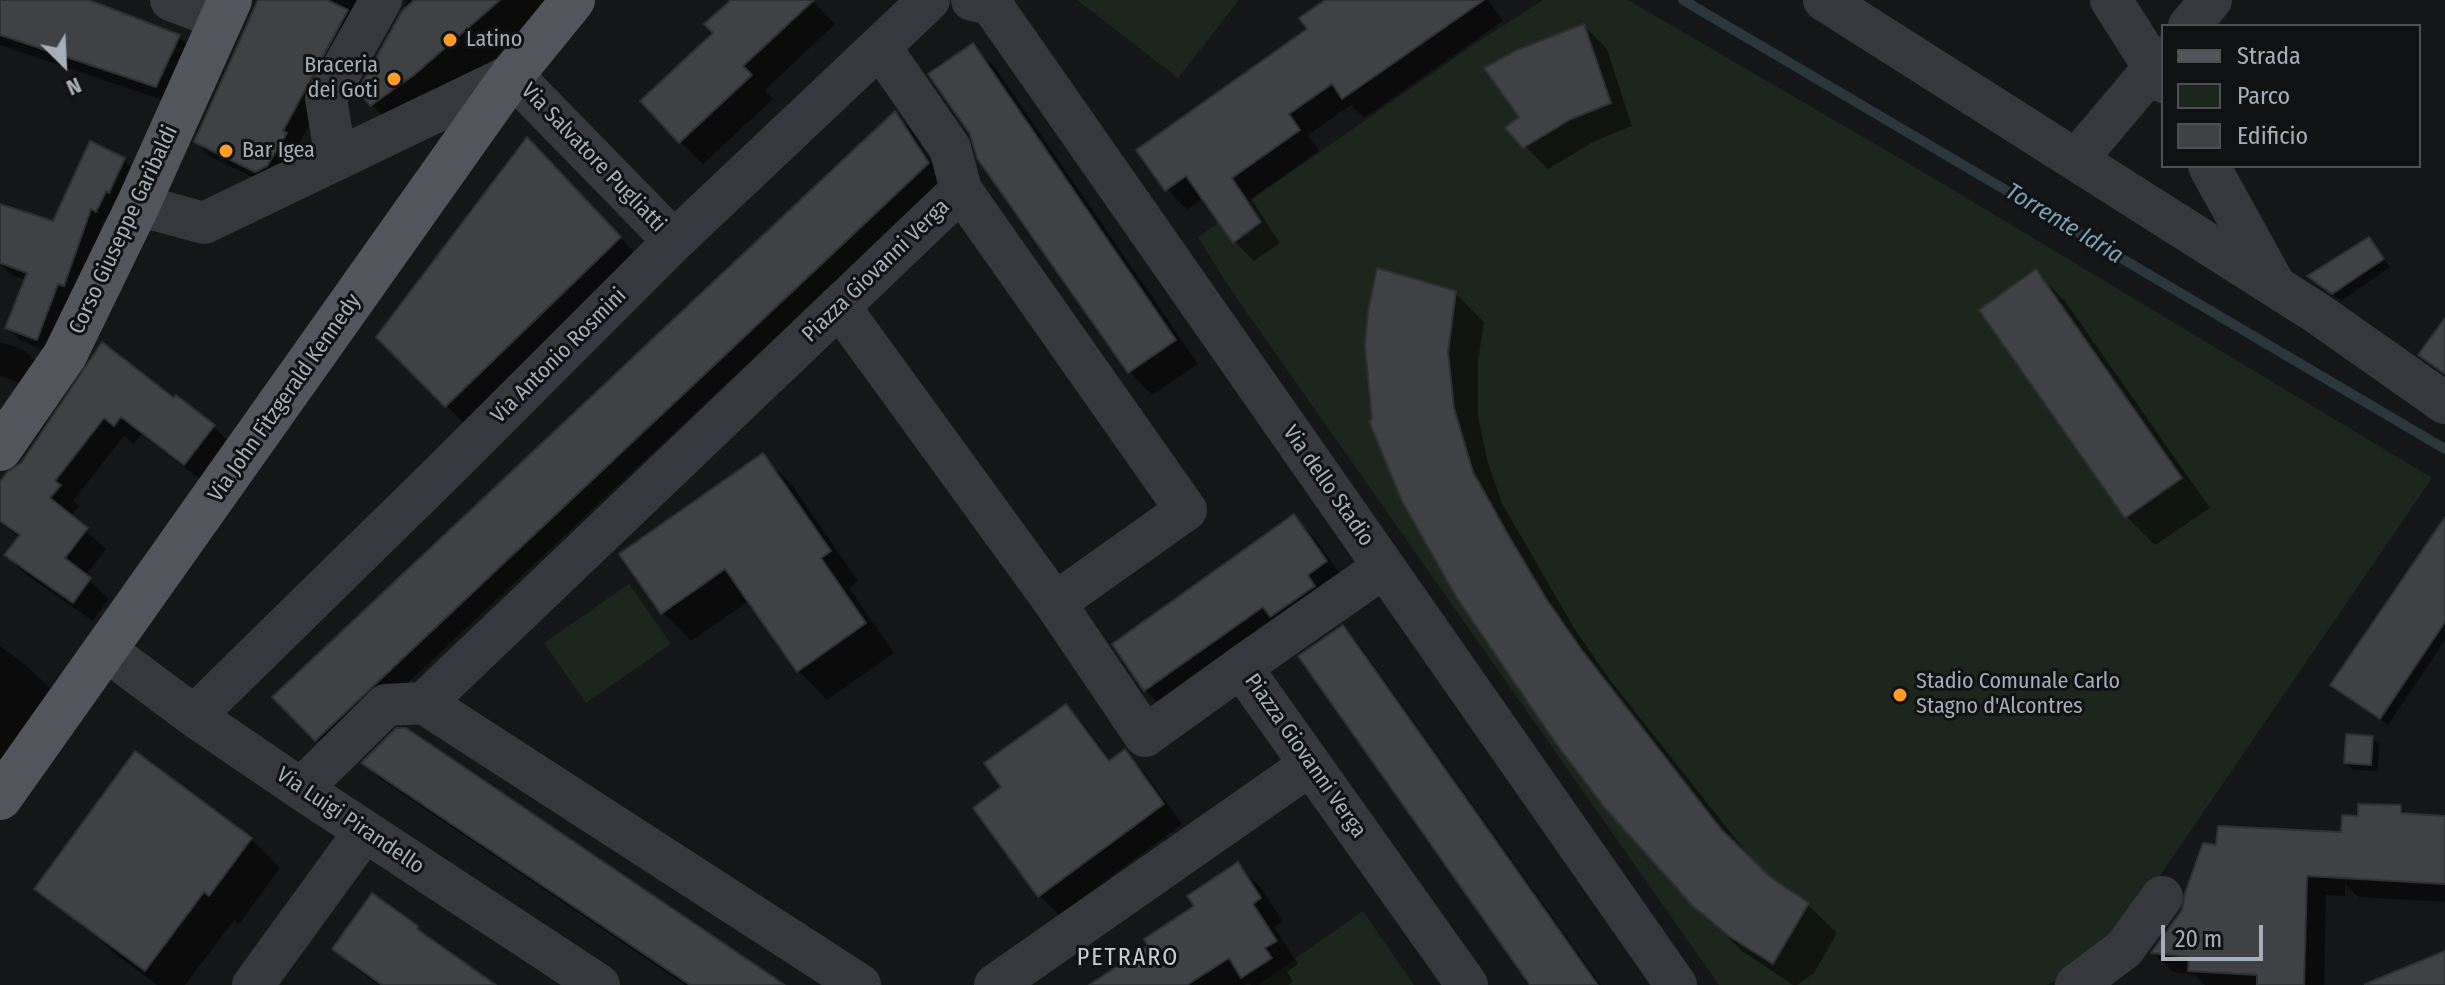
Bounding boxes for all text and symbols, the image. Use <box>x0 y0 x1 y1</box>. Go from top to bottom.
north arrow <box>24 24 104 104</box>
legend <box>2161 24 2421 168</box>
place label: Latino <box>466 27 522 53</box>
marker: Latino <box>441 31 459 49</box>
text: Strada <box>2237 42 2301 70</box>
place label: Braceria dei Goti <box>304 53 378 104</box>
marker: Braceria dei Goti <box>385 70 403 88</box>
text: N <box>62 71 85 101</box>
street label: Via Salvatore Pugliatti <box>515 78 671 238</box>
text: Parco <box>2237 82 2290 110</box>
street label: Corso Giuseppe Garibaldi <box>64 122 184 338</box>
text: Edificio <box>2237 122 2308 150</box>
place label: Bar Igea <box>242 138 315 164</box>
marker: Bar Igea <box>217 142 235 160</box>
water label: Torrente Idria <box>2000 178 2128 270</box>
street label: Piazza Giovanni Verga <box>797 194 955 348</box>
street label: Via Antonio Rosmini <box>486 283 632 429</box>
street label: Via John Fitzgerald Kennedy <box>203 289 367 507</box>
street label: Via dello Stadio <box>1277 421 1379 551</box>
street label: Piazza Giovanni Verga <box>1238 669 1372 843</box>
place label: Stadio Comunale Carlo Stagno d'Alcontres <box>1916 669 2120 720</box>
marker: Stadio Comunale Carlo Stagno d'Alcontres <box>1891 686 1909 704</box>
street label: Via Luigi Pirandello <box>271 762 429 880</box>
scale bar <box>2165 909 2267 959</box>
text: 20 m <box>2175 925 2222 953</box>
district label: PETRARO <box>1077 944 1179 972</box>

